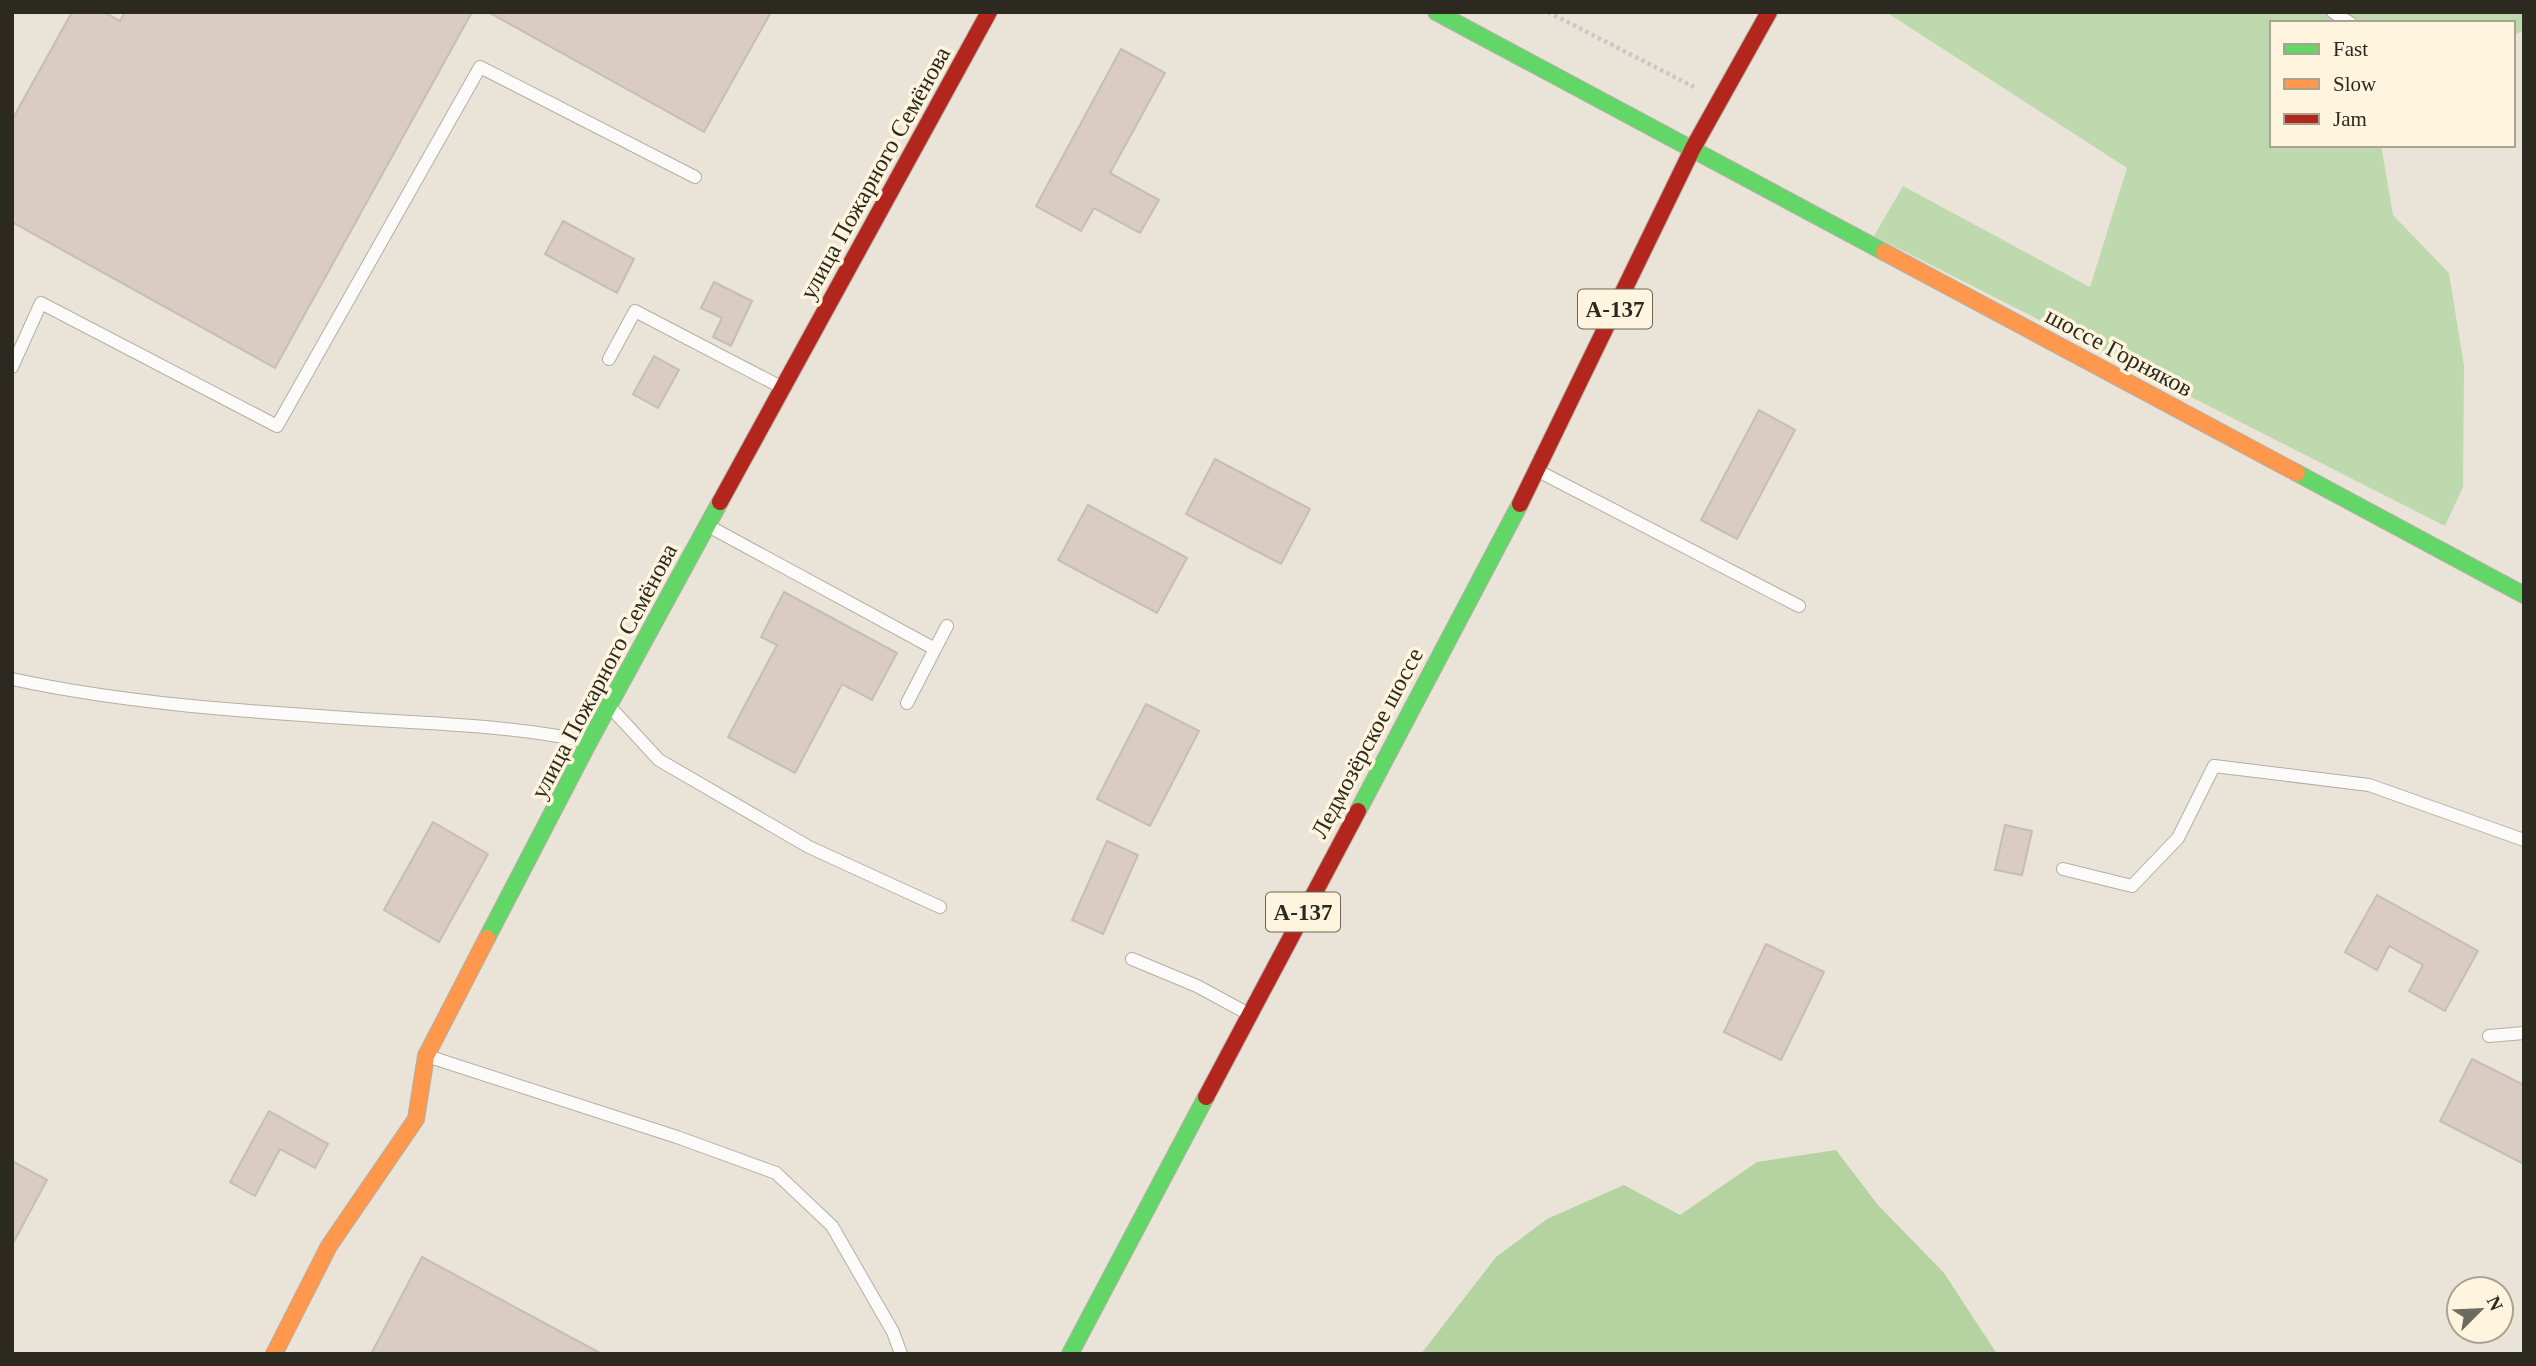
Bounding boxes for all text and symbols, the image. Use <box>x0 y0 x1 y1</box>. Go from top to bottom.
legend <box>2270 21 2515 147</box>
text: Fast <box>2333 37 2368 61</box>
street label: улица Пожарного Семёнова <box>795 42 956 304</box>
text: Slow <box>2333 72 2377 96</box>
text: Jam <box>2333 107 2367 131</box>
road number: А-137 <box>1578 290 1652 328</box>
street label: шоссе Горняков <box>2041 302 2197 402</box>
street label: улица Пожарного Семёнова <box>526 539 682 803</box>
street label: Ледмозёрское шоссе <box>1306 644 1428 842</box>
road number: А-137 <box>1266 892 1340 931</box>
north arrow <box>2445 1275 2515 1345</box>
text: N <box>2483 1293 2508 1314</box>

